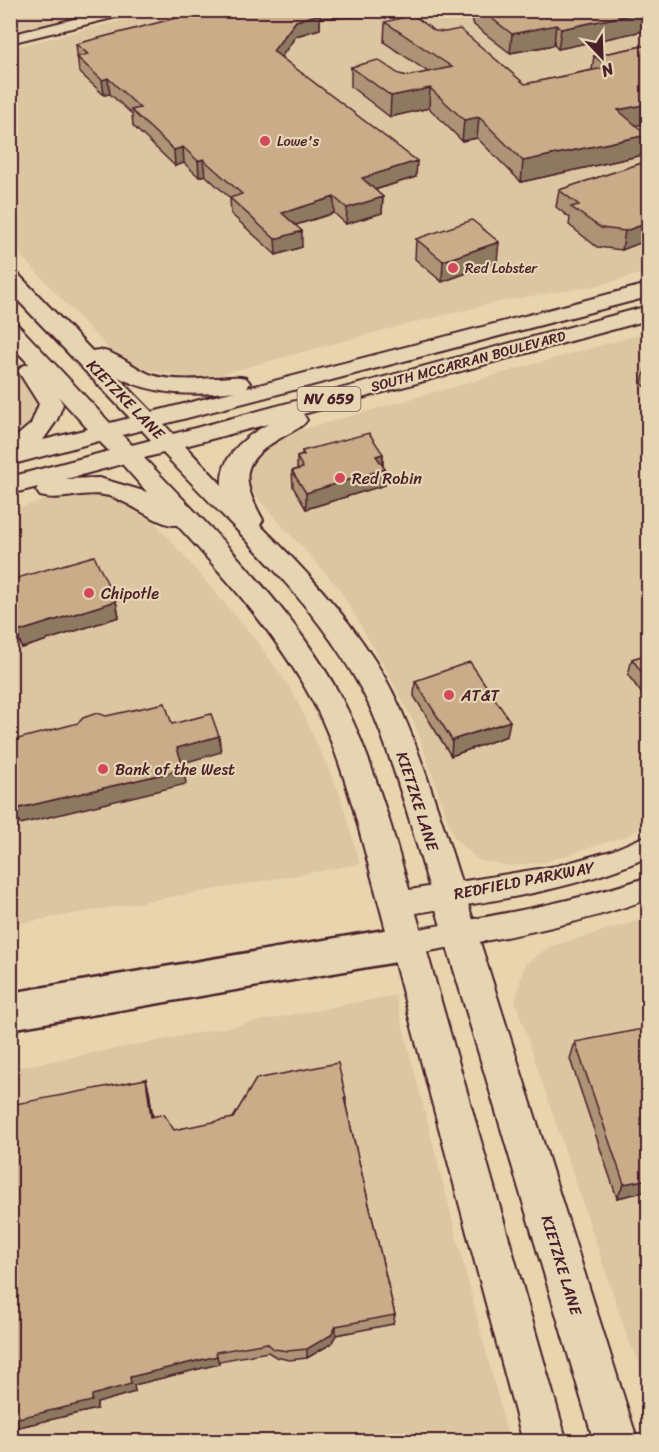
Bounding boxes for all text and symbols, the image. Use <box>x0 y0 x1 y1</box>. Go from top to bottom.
north arrow <box>572 27 632 87</box>
text: N <box>596 54 619 86</box>
place label: Lowe's <box>277 129 320 154</box>
marker: Lowe's <box>258 134 272 148</box>
place label: Red Lobster <box>465 256 538 281</box>
marker: Red Lobster <box>446 261 460 275</box>
street label: SOUTH MCCARRAN BOULEVARD <box>368 323 569 400</box>
street label: KIETZKE LANE <box>79 352 173 447</box>
road number: NV 659 <box>298 387 360 411</box>
place label: Red Robin <box>352 464 422 493</box>
marker: Red Robin <box>333 471 347 485</box>
place label: Chipotle <box>101 579 159 608</box>
marker: Chipotle <box>82 586 96 600</box>
place label: AT&T <box>460 681 501 710</box>
marker: AT&T <box>442 688 456 702</box>
street label: KIETZKE LANE <box>388 747 448 856</box>
place label: Bank of the West <box>115 755 235 784</box>
marker: Bank of the West <box>96 762 110 776</box>
street label: REDFIELD PARKWAY <box>451 852 598 908</box>
street label: KIETZKE LANE <box>533 1211 591 1320</box>

